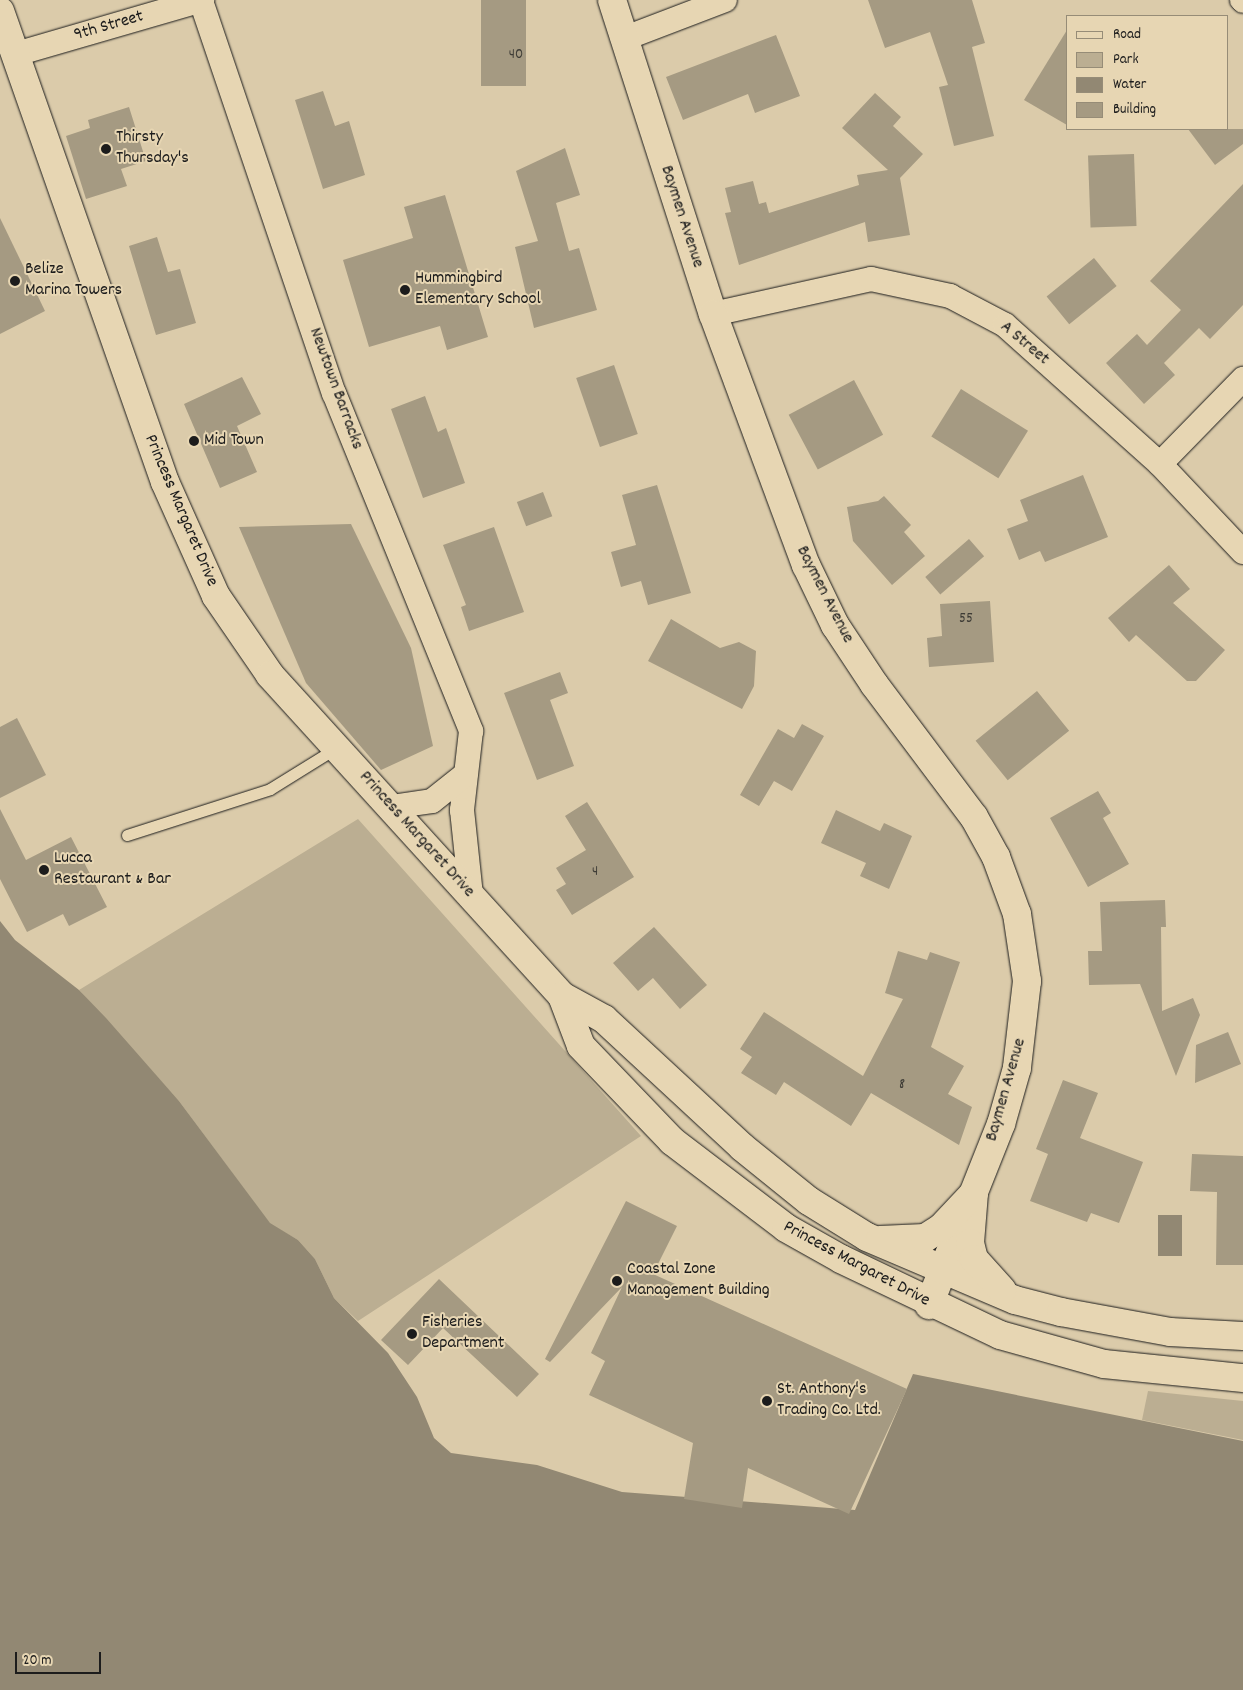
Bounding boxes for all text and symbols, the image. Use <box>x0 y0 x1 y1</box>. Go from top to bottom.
street label: 9th Street <box>72 7 146 47</box>
legend <box>1066 15 1228 130</box>
text: Road <box>1113 24 1141 46</box>
house number: 40 <box>509 47 523 65</box>
text: Park <box>1113 49 1139 71</box>
text: Water <box>1113 74 1146 96</box>
text: Building <box>1113 99 1156 121</box>
place label: Thirsty Thursday's <box>116 128 189 170</box>
marker: Thirsty Thursday's <box>100 143 112 155</box>
street label: Baymen Avenue <box>654 163 708 271</box>
place label: Belize Marina Towers <box>25 260 122 302</box>
place label: Hummingbird Elementary School <box>415 269 541 312</box>
marker: Belize Marina Towers <box>9 275 21 287</box>
marker: Hummingbird Elementary School <box>399 284 411 296</box>
street label: A Street <box>995 317 1053 371</box>
street label: Newtown Barracks <box>303 325 367 453</box>
place label: Mid Town <box>204 430 264 452</box>
street label: Princess Margaret Drive <box>138 432 222 590</box>
marker: Mid Town <box>188 435 200 447</box>
street label: Baymen Avenue <box>790 543 858 647</box>
house number: 55 <box>959 611 973 629</box>
street label: Princess Margaret Drive <box>353 767 479 903</box>
place label: Lucca Restaurant & Bar <box>54 849 171 892</box>
marker: Lucca Restaurant & Bar <box>38 864 50 876</box>
house number: 4 <box>592 864 598 882</box>
street label: Baymen Avenue <box>982 1036 1032 1144</box>
house number: 8 <box>899 1077 905 1095</box>
street label: Princess Margaret Drive <box>779 1217 933 1313</box>
place label: Coastal Zone Management Building <box>627 1260 770 1302</box>
marker: Coastal Zone Management Building <box>611 1275 623 1287</box>
place label: Fisheries Department <box>422 1313 505 1356</box>
marker: Fisheries Department <box>406 1328 418 1340</box>
place label: St. Anthony's Trading Co. Ltd. <box>777 1380 881 1422</box>
marker: St. Anthony's Trading Co. Ltd. <box>761 1395 773 1407</box>
scale bar <box>18 1642 104 1674</box>
text: 20 m <box>23 1650 51 1672</box>

